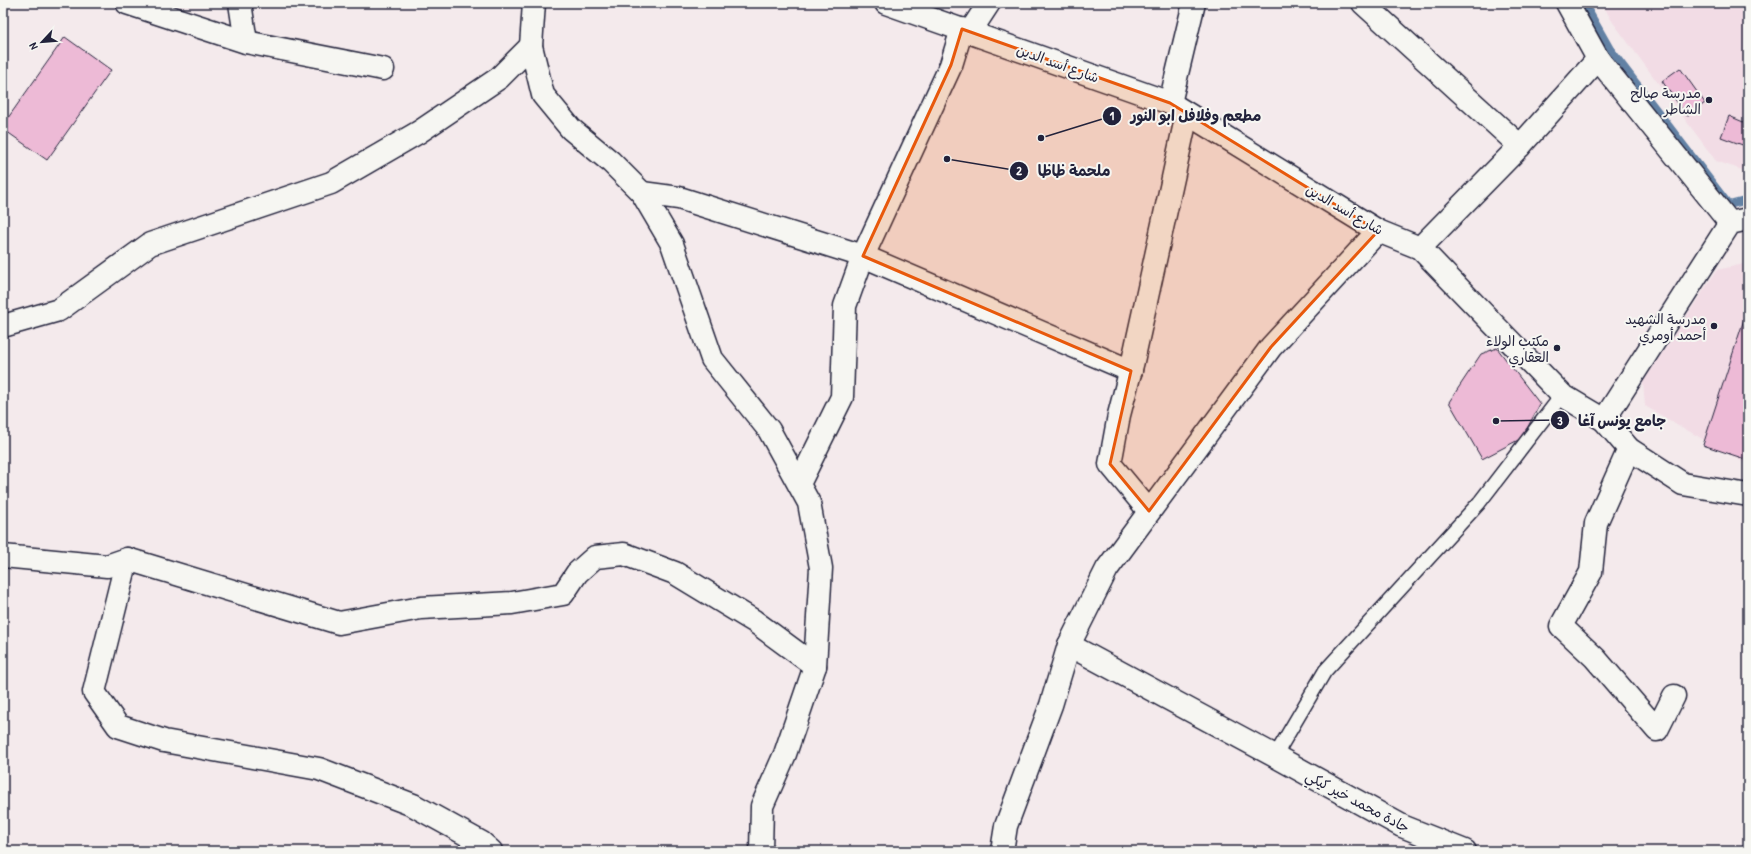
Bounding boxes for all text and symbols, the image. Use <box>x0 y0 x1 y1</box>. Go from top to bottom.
north arrow <box>22 22 62 62</box>
street label: شارع أسد الدين <box>1014 39 1102 88</box>
text: N <box>25 41 41 52</box>
place label: مدرسة صالح الشاطر <box>1630 83 1701 118</box>
marker: مدرسة صالح الشاطر <box>1704 95 1714 105</box>
callout: مطعم وفلافل ابو النور <box>1102 102 1269 129</box>
text: مطعم وفلافل ابو النور <box>1129 105 1262 127</box>
text: 1 <box>1110 107 1115 124</box>
callout: ملحمة ظاظا <box>1009 158 1118 185</box>
text: ملحمة ظاظا <box>1038 160 1110 181</box>
text: 2 <box>1016 162 1022 179</box>
street label: شارع أسد الدين <box>1302 179 1387 240</box>
place label: مدرسة الشهيد أحمد أومري <box>1625 309 1707 346</box>
marker: مدرسة الشهيد أحمد أومري <box>1709 321 1719 331</box>
place label: مكتب الولاء العقاري <box>1486 331 1549 368</box>
marker: مكتب الولاء العقاري <box>1552 343 1562 353</box>
callout: جامع يونس آغا <box>1550 407 1674 434</box>
text: جامع يونس آغا <box>1578 410 1666 432</box>
text: 3 <box>1557 412 1563 429</box>
street label: جادة محمد خير كيكي <box>1301 766 1413 840</box>

